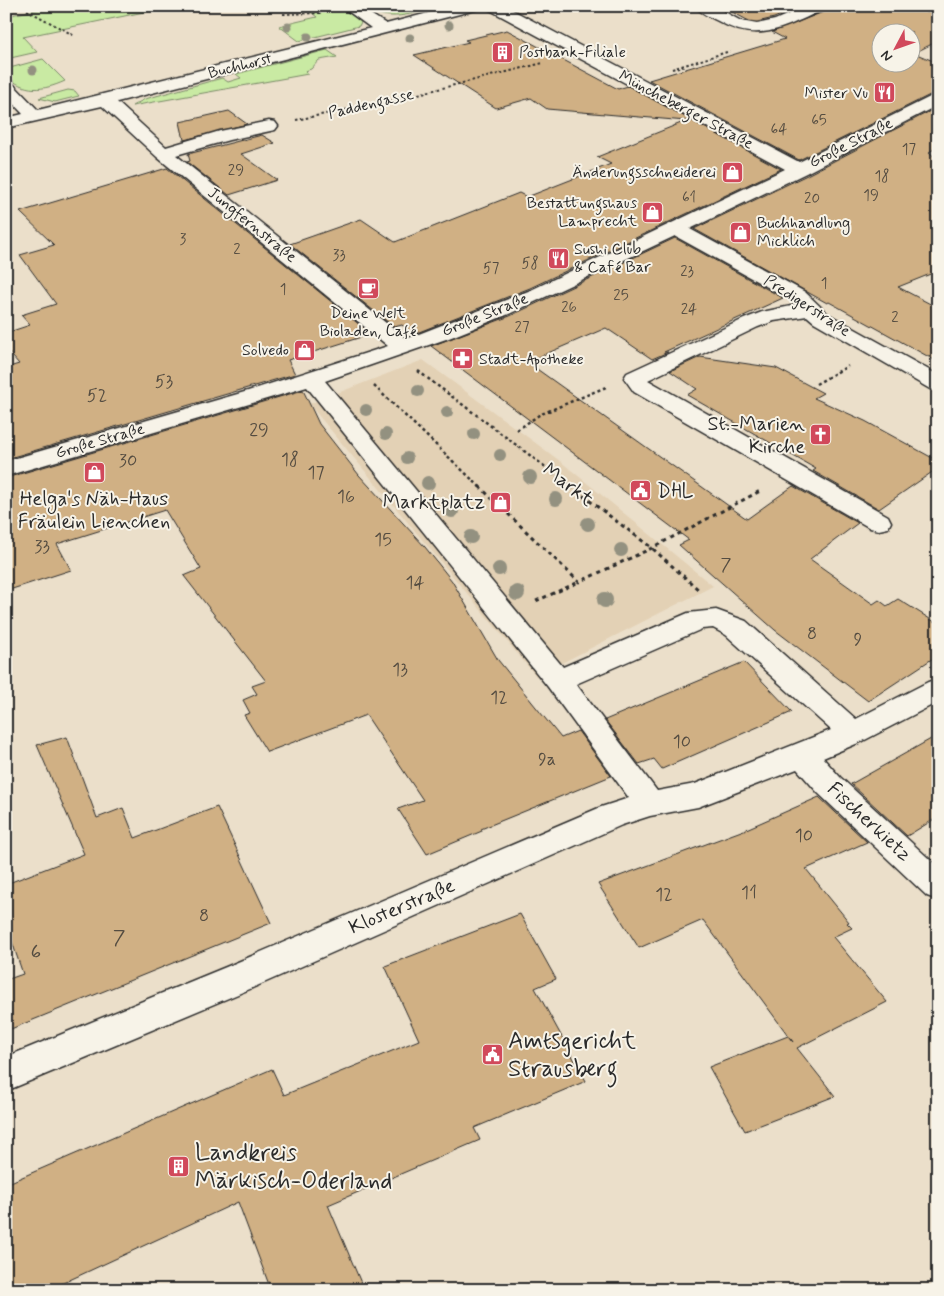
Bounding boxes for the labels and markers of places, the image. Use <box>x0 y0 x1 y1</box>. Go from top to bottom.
building icon: Postbank-Filiale <box>491 40 515 64</box>
place label: Postbank-Filiale <box>519 42 626 63</box>
restaurant icon: Mister Vu <box>872 81 896 105</box>
place label: Mister Vu <box>805 83 868 104</box>
shop icon: Änderungsschneiderei <box>720 160 744 184</box>
place label: Änderungsschneiderei <box>572 162 716 184</box>
place label: Bestattungshaus Lamprecht <box>527 193 638 232</box>
shop icon: Bestattungshaus Lamprecht <box>641 200 665 224</box>
place label: Buchhandlung Micklich <box>757 213 850 252</box>
shop icon: Buchhandlung Micklich <box>729 220 753 244</box>
place label: Sushi Club & Café Bar <box>574 239 651 278</box>
restaurant icon: Sushi Club & Café Bar <box>546 246 570 270</box>
cafe icon: Deine Welt Bioladen, Café <box>356 277 380 301</box>
place label: Deine Welt Bioladen, Café <box>320 303 416 342</box>
shop icon: Solvedo <box>293 338 317 362</box>
place label: Solvedo <box>242 340 289 361</box>
pharmacy icon: Stadt-Apotheke <box>451 347 475 371</box>
place label: Stadt-Apotheke <box>479 349 584 371</box>
place label: St.-Marien Kirche <box>707 411 805 461</box>
church icon: St.-Marien Kirche <box>809 423 833 447</box>
shop icon: Helga's Näh-Haus Fräulein Lienchen <box>82 461 106 485</box>
place label: DHL <box>657 478 694 505</box>
public building icon: DHL <box>629 479 653 503</box>
place label: Helga's Näh-Haus Fräulein Lienchen <box>18 486 170 536</box>
place label: Marktplatz <box>383 489 485 516</box>
shop icon: Marktplatz <box>489 490 513 514</box>
place label: Amtsgericht Strausberg <box>508 1026 636 1088</box>
public building icon: Amtsgericht Strausberg <box>480 1043 504 1067</box>
place label: Landkreis Märkisch-Oderland <box>195 1138 392 1197</box>
building icon: Landkreis Märkisch-Oderland <box>167 1155 191 1179</box>

